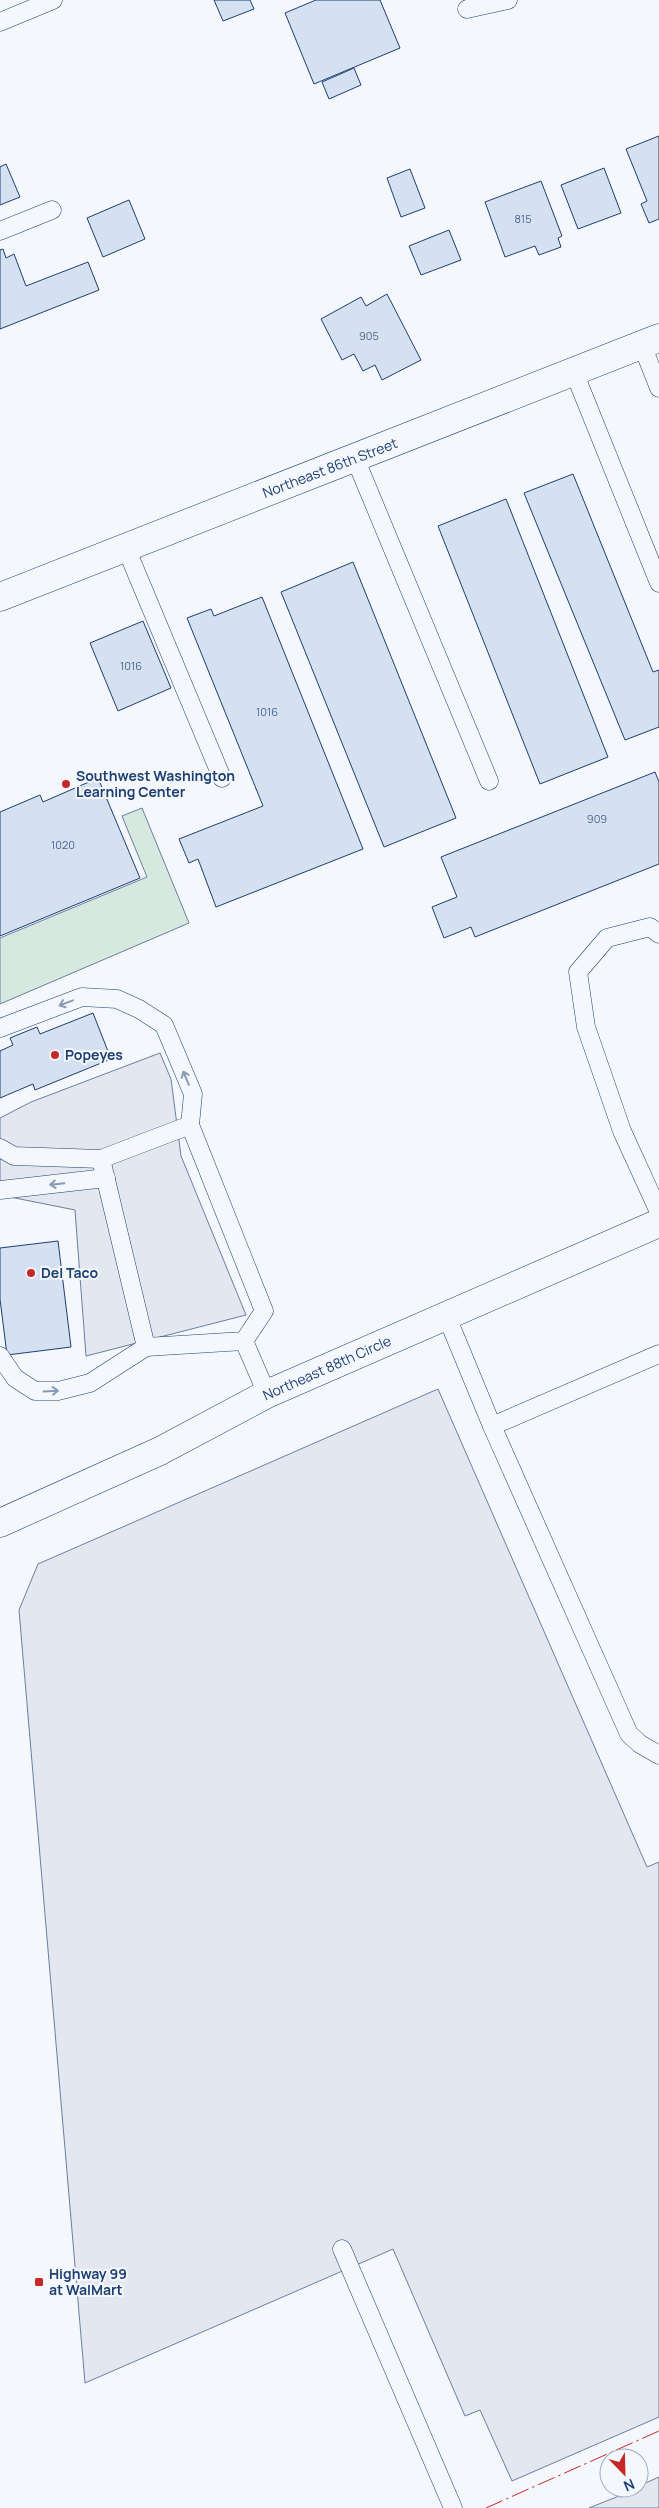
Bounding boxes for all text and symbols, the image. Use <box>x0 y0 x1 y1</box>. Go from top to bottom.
house number: 815 <box>514 211 532 226</box>
house number: 905 <box>359 328 379 343</box>
street label: Northeast 86th Street <box>260 433 400 502</box>
house number: 1016 <box>120 658 142 673</box>
house number: 1016 <box>256 704 278 719</box>
place label: Southwest Washington Learning Center <box>76 766 235 801</box>
marker: Southwest Washington Learning Center <box>60 778 72 790</box>
house number: 909 <box>587 811 607 826</box>
house number: 1020 <box>51 837 75 852</box>
one-way arrow <box>59 999 75 1008</box>
place label: Popeyes <box>65 1045 123 1064</box>
marker: Popeyes <box>49 1049 61 1061</box>
one-way arrow <box>181 1071 191 1086</box>
one-way arrow <box>50 1179 66 1189</box>
place label: Del Taco <box>41 1263 98 1282</box>
marker: Del Taco <box>25 1267 37 1279</box>
street label: Northeast 88th Circle <box>260 1331 394 1404</box>
one-way arrow <box>43 1386 59 1395</box>
place label: Highway 99 at WalMart <box>49 2264 127 2299</box>
marker: Highway 99 at WalMart <box>33 2276 45 2288</box>
north arrow <box>599 2448 649 2498</box>
text: N <box>621 2475 638 2496</box>

